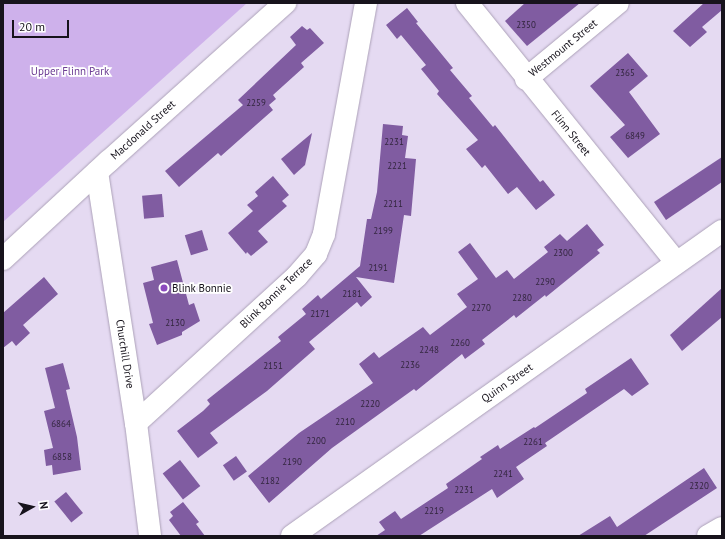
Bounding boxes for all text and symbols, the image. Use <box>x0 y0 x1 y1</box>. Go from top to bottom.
scale bar <box>14 12 71 38</box>
street label: Westmount Street <box>526 16 600 80</box>
text: 20 m <box>19 19 45 34</box>
house number: 2350 <box>516 20 536 30</box>
park label: Upper Flinn Park <box>31 64 109 78</box>
house number: 2365 <box>615 68 635 78</box>
street label: Macdonald Street <box>108 97 178 163</box>
house number: 2259 <box>246 98 266 108</box>
street label: Flinn Street <box>549 108 593 158</box>
house number: 6849 <box>625 131 645 141</box>
house number: 2231 <box>384 137 404 147</box>
house number: 2221 <box>387 161 407 171</box>
house number: 2211 <box>383 199 403 209</box>
house number: 2199 <box>373 226 393 236</box>
house number: 2300 <box>553 248 573 258</box>
street label: Blink Bonnie Terrace <box>237 255 315 331</box>
house number: 2191 <box>368 263 388 273</box>
house number: 2290 <box>535 277 555 287</box>
place label: Blink Bonnie <box>172 281 232 295</box>
marker: Blink Bonnie <box>159 283 169 293</box>
house number: 2181 <box>342 289 362 299</box>
house number: 2280 <box>512 293 532 303</box>
house number: 2270 <box>471 303 491 313</box>
house number: 2171 <box>310 309 330 319</box>
street label: Churchill Drive <box>113 318 137 390</box>
house number: 2130 <box>165 318 185 328</box>
house number: 2260 <box>450 338 470 348</box>
house number: 2248 <box>419 345 439 355</box>
house number: 2236 <box>400 360 420 370</box>
house number: 2151 <box>263 361 283 371</box>
street label: Quinn Street <box>479 361 535 405</box>
house number: 2220 <box>360 399 380 409</box>
house number: 2210 <box>335 417 355 427</box>
house number: 6864 <box>51 419 71 429</box>
house number: 2200 <box>306 436 326 446</box>
house number: 2261 <box>523 437 543 447</box>
house number: 6858 <box>52 452 72 462</box>
house number: 2190 <box>282 457 302 467</box>
house number: 2241 <box>493 469 513 479</box>
house number: 2182 <box>260 476 280 486</box>
house number: 2320 <box>689 481 709 491</box>
house number: 2231 <box>454 485 474 495</box>
north arrow <box>12 487 52 527</box>
text: N <box>36 501 51 510</box>
house number: 2219 <box>424 506 444 516</box>

